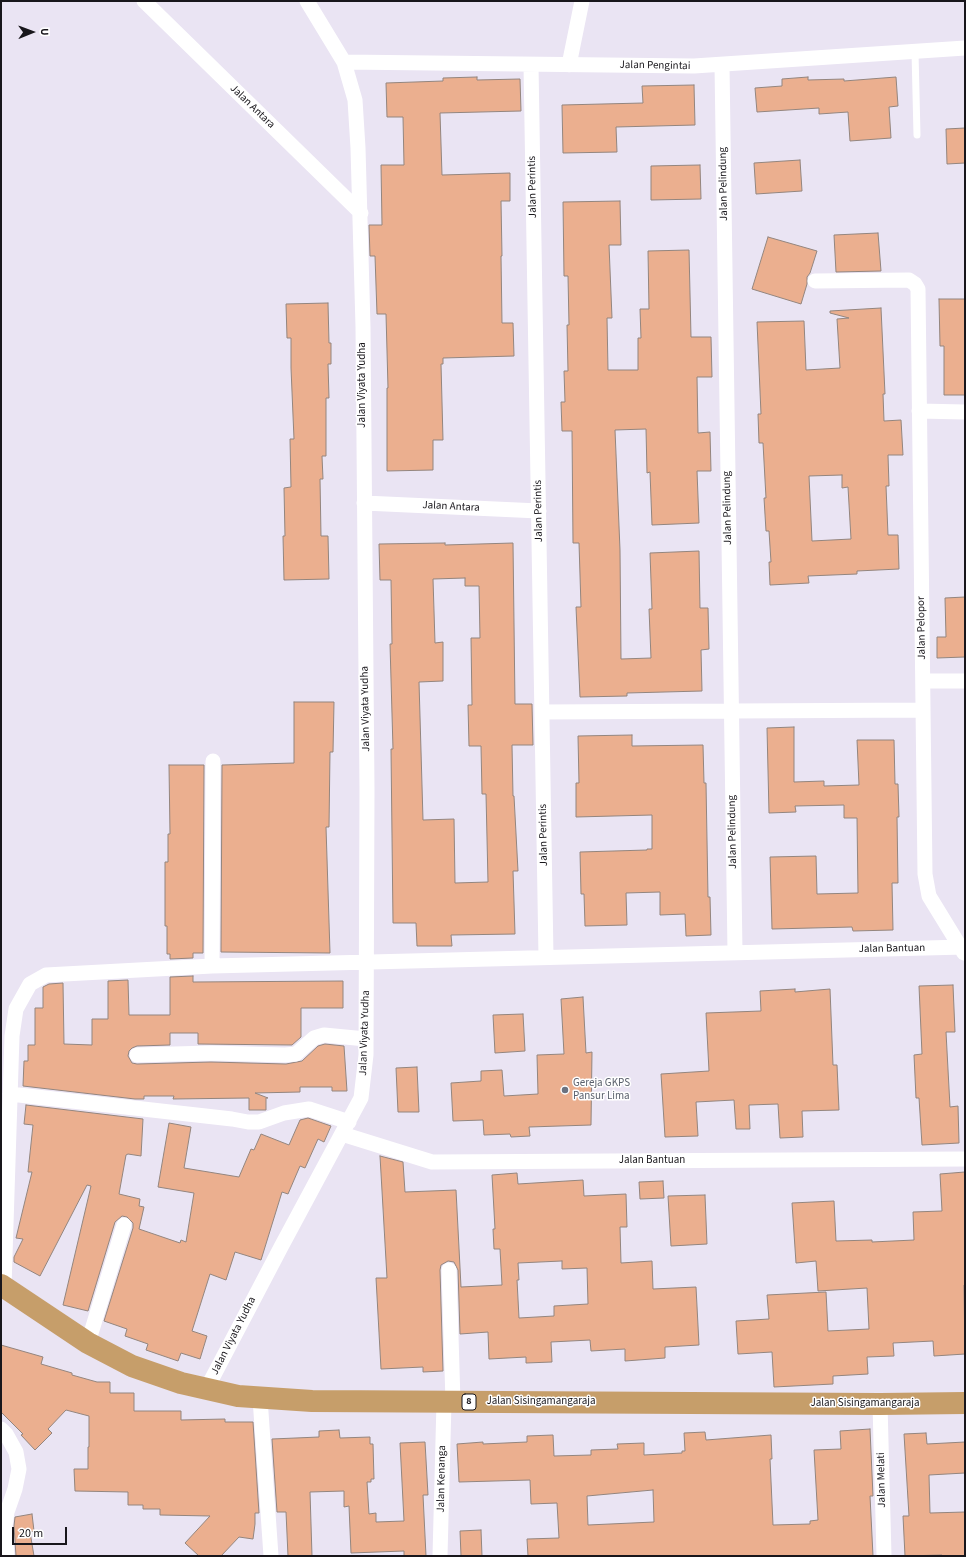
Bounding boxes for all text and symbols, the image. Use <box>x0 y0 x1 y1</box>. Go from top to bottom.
north arrow <box>12 12 52 52</box>
text: U <box>37 28 52 36</box>
street label: Jalan Pengintai <box>619 59 691 73</box>
street label: Jalan Antara <box>227 82 277 132</box>
street label: Jalan Pelindung <box>717 147 731 221</box>
street label: Jalan Perintis <box>526 156 540 218</box>
street label: Jalan Viyata Yudha <box>356 342 370 428</box>
street label: Jalan Pelindung <box>721 471 735 545</box>
street label: Jalan Perintis <box>532 480 546 542</box>
street label: Jalan Antara <box>422 499 480 515</box>
street label: Jalan Pelopor <box>915 596 929 660</box>
street label: Jalan Viyata Yudha <box>359 666 373 752</box>
street label: Jalan Pelindung <box>726 795 740 869</box>
street label: Jalan Perintis <box>537 804 551 866</box>
street label: Jalan Bantuan <box>859 942 925 956</box>
street label: Jalan Viyata Yudha <box>357 990 373 1076</box>
place label: Gereja GKPS Pansur Lima <box>573 1077 630 1103</box>
marker: Gereja GKPS Pansur Lima <box>560 1085 570 1095</box>
street label: Jalan Bantuan <box>619 1154 685 1168</box>
street label: Jalan Viyata Yudha <box>209 1295 259 1377</box>
road number: 8 <box>462 1394 476 1410</box>
street label: Jalan Sisingamangaraja <box>486 1395 596 1409</box>
street label: Jalan Sisingamangaraja <box>810 1397 920 1411</box>
street label: Jalan Kenanga <box>435 1445 449 1513</box>
street label: Jalan Melati <box>875 1452 889 1508</box>
scale bar <box>14 1519 69 1545</box>
text: 20 m <box>19 1525 43 1542</box>

